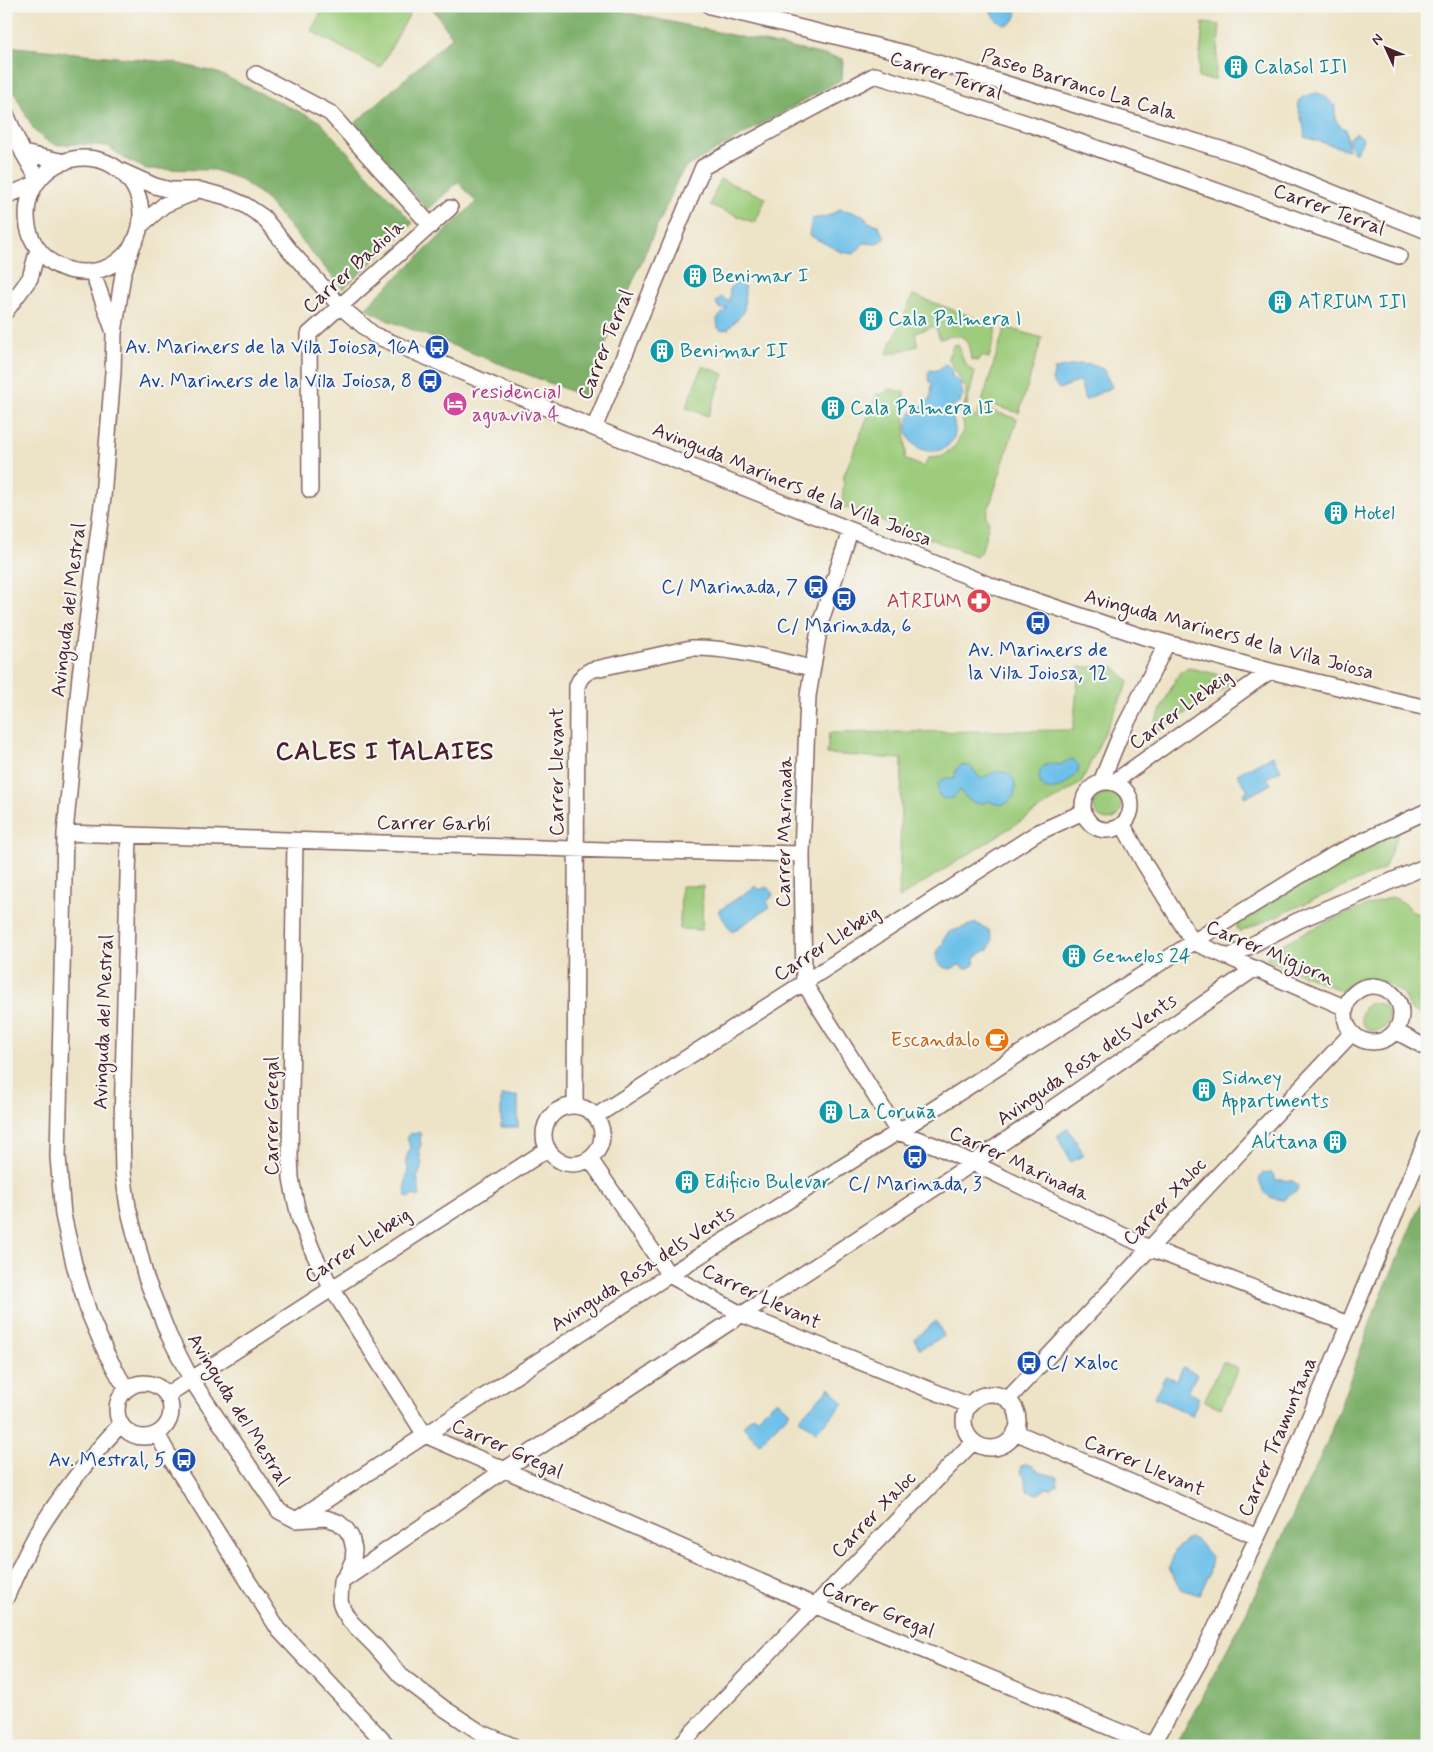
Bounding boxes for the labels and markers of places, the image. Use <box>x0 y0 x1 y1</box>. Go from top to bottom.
building icon: Calasol III <box>1223 54 1249 80</box>
place label: Calasol III <box>1254 54 1347 81</box>
building icon: Benimar I <box>682 263 708 289</box>
place label: Benimar I <box>712 263 808 290</box>
building icon: ATRIUM III <box>1267 289 1293 315</box>
place label: ATRIUM III <box>1298 289 1407 316</box>
building icon: Cala Palmera I <box>858 306 884 332</box>
place label: Cala Palmera I <box>888 306 1021 333</box>
place label: Av. Mariners de la Vila Joiosa, 16A <box>125 334 420 361</box>
bus stop icon: Av. Mariners de la Vila Joiosa, 16A <box>424 334 450 360</box>
building icon: Benimar II <box>649 338 675 364</box>
place label: Benimar II <box>680 338 788 365</box>
place label: Av. Mariners de la Vila Joiosa, 8 <box>139 368 412 395</box>
bus stop icon: Av. Mariners de la Vila Joiosa, 8 <box>417 368 443 394</box>
place label: residencial aguaviva 4 <box>472 379 561 429</box>
hotel icon: residencial aguaviva 4 <box>442 391 468 417</box>
building icon: Cala Palmera II <box>820 395 846 421</box>
place label: Cala Palmera II <box>850 395 994 422</box>
building icon: Hotel <box>1323 500 1349 526</box>
place label: Hotel <box>1354 500 1395 527</box>
place label: C/ Marinada, 7 <box>661 574 798 601</box>
bus stop icon: C/ Marinada, 7 <box>803 574 829 600</box>
bus stop icon: C/ Marinada, 6 <box>831 586 857 612</box>
place label: ATRIUM <box>887 588 962 615</box>
pharmacy icon: ATRIUM <box>966 588 992 614</box>
bus stop icon: Av. Mariners de la Vila Joiosa, 12 <box>1025 610 1051 636</box>
place label: C/ Marinada, 6 <box>777 613 911 640</box>
place label: Av. Mariners de la Vila Joiosa, 12 <box>968 637 1108 687</box>
building icon: Gemelos 24 <box>1061 943 1087 969</box>
place label: Gemelos 24 <box>1092 943 1191 970</box>
place label: Escandalo <box>890 1027 980 1054</box>
cafe icon: Escandalo <box>984 1027 1010 1053</box>
place label: Sidney Appartments <box>1222 1065 1329 1116</box>
building icon: Sidney Appartments <box>1191 1077 1217 1103</box>
building icon: La Coruña <box>818 1099 844 1125</box>
place label: La Coruña <box>848 1099 936 1126</box>
place label: Alitana <box>1251 1129 1318 1156</box>
building icon: Alitana <box>1322 1129 1348 1155</box>
bus stop icon: C/ Marinada, 3 <box>902 1144 928 1170</box>
building icon: Edificio Bulevar <box>674 1169 700 1195</box>
place label: Edificio Bulevar <box>704 1169 831 1196</box>
place label: C/ Marinada, 3 <box>848 1171 982 1198</box>
bus stop icon: C/ Xaloc <box>1016 1350 1042 1376</box>
place label: C/ Xaloc <box>1046 1350 1118 1377</box>
place label: Av. Mestral, 5 <box>48 1447 166 1474</box>
bus stop icon: Av. Mestral, 5 <box>171 1447 197 1473</box>

